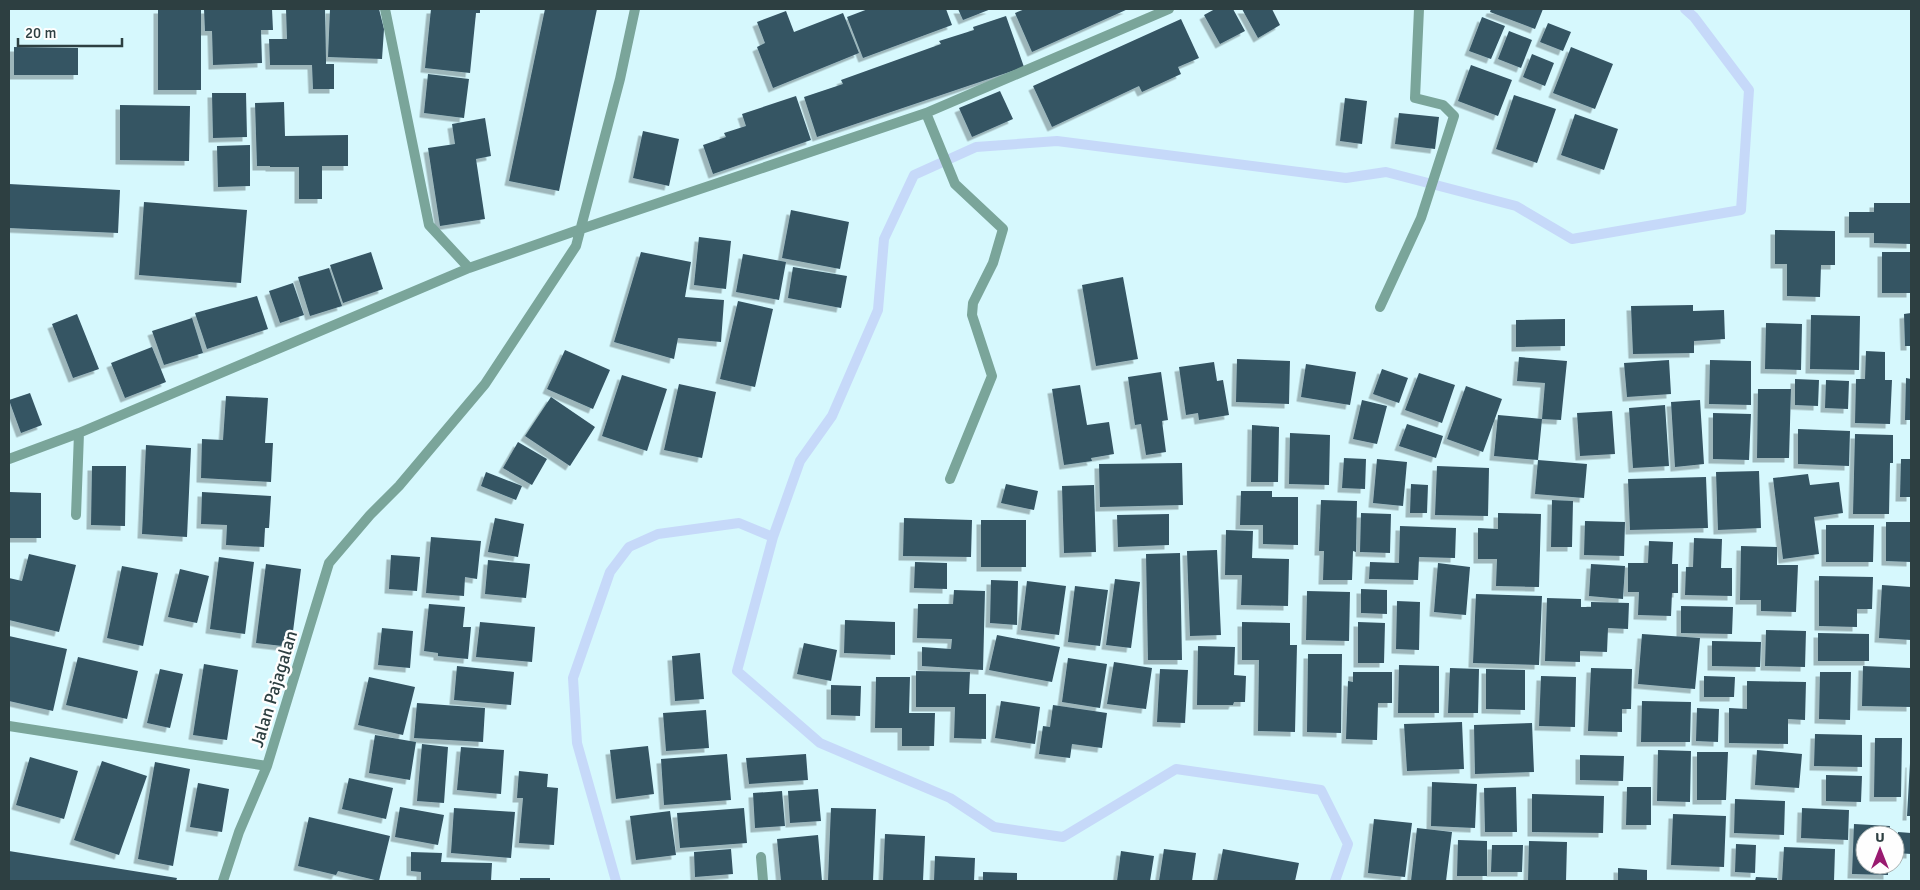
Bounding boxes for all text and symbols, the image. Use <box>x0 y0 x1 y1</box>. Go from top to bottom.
scale bar <box>18 15 121 47</box>
text: 20 m <box>25 24 56 42</box>
street label: Jalan Pajagalan <box>246 628 302 750</box>
north arrow <box>1855 825 1905 875</box>
text: U <box>1875 829 1885 846</box>

